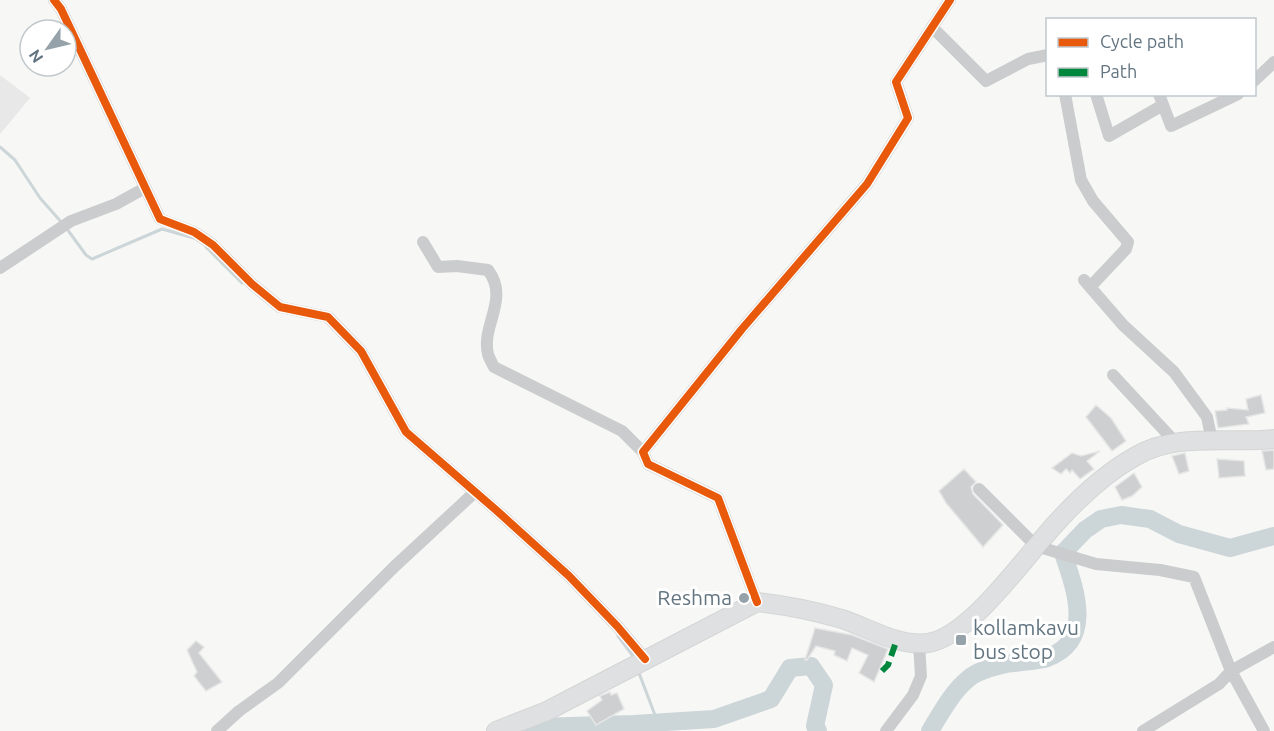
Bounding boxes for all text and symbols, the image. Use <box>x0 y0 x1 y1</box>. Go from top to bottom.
north arrow <box>18 18 78 78</box>
legend <box>1046 18 1256 96</box>
text: Cycle path <box>1100 31 1184 51</box>
text: N <box>25 46 46 66</box>
text: Path <box>1100 61 1137 81</box>
place label: Reshma <box>657 585 732 609</box>
marker: Reshma <box>737 591 751 605</box>
place label: kollamkavu bus stop <box>973 615 1079 663</box>
marker: kollamkavu bus stop <box>954 633 968 647</box>

